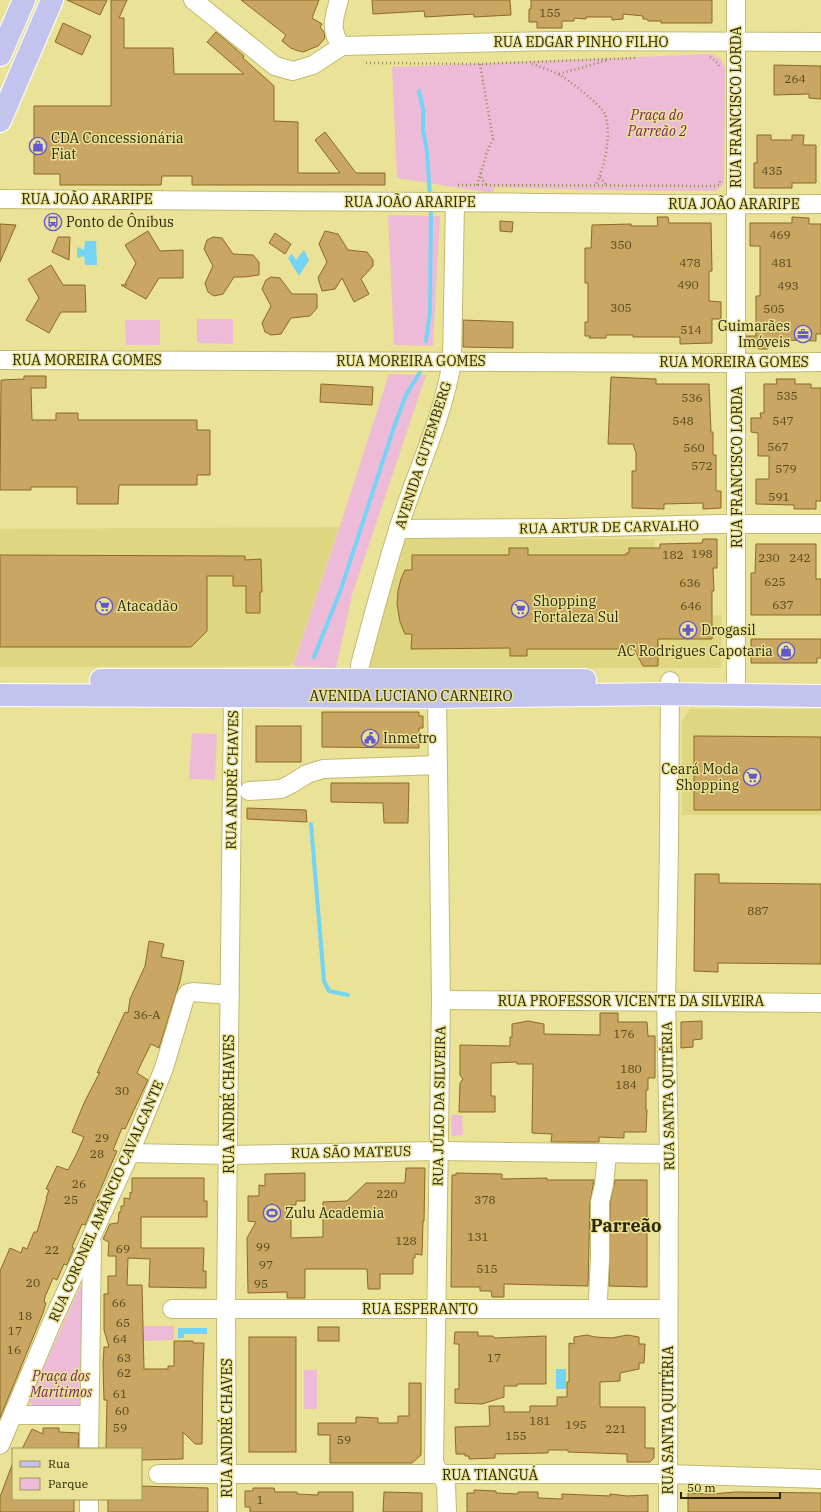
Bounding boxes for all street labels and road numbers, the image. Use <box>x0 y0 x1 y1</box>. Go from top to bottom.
street label: RUA FRANCISCO LORDA <box>727 26 745 188</box>
street label: RUA EDGAR PINHO FILHO <box>494 33 669 51</box>
street label: RUA JOÃO ARARIPE <box>21 190 153 208</box>
street label: RUA JOÃO ARARIPE <box>344 193 476 211</box>
street label: RUA JOÃO ARARIPE <box>668 195 800 213</box>
street label: RUA MOREIRA GOMES <box>12 351 162 369</box>
street label: RUA MOREIRA GOMES <box>336 352 486 370</box>
street label: RUA MOREIRA GOMES <box>659 353 809 371</box>
street label: AVENIDA GUTEMBERG <box>391 379 455 531</box>
street label: RUA FRANCISCO LORDA <box>728 386 746 548</box>
street label: RUA ARTUR DE CARVALHO <box>519 516 699 538</box>
street label: AVENIDA LUCIANO CARNEIRO <box>310 687 512 705</box>
street label: RUA ANDRÉ CHAVES <box>221 710 242 850</box>
street label: RUA PROFESSOR VICENTE DA SILVEIRA <box>498 992 765 1010</box>
street label: RUA SANTA QUITÉRIA <box>657 1021 678 1171</box>
street label: RUA JÚLIO DA SILVEIRA <box>428 1025 449 1186</box>
street label: RUA ANDRÉ CHAVES <box>219 1034 238 1174</box>
street label: RUA CORONEL AMÂNCIO CAVALCANTE <box>44 1077 168 1325</box>
street label: RUA SÃO MATEUS <box>291 1142 411 1162</box>
street label: RUA ESPERANTO <box>362 1300 478 1318</box>
street label: RUA SANTA QUITÉRIA <box>658 1345 677 1494</box>
street label: RUA ANDRÉ CHAVES <box>217 1358 236 1498</box>
street label: RUA TIANGUÁ <box>442 1465 538 1484</box>

